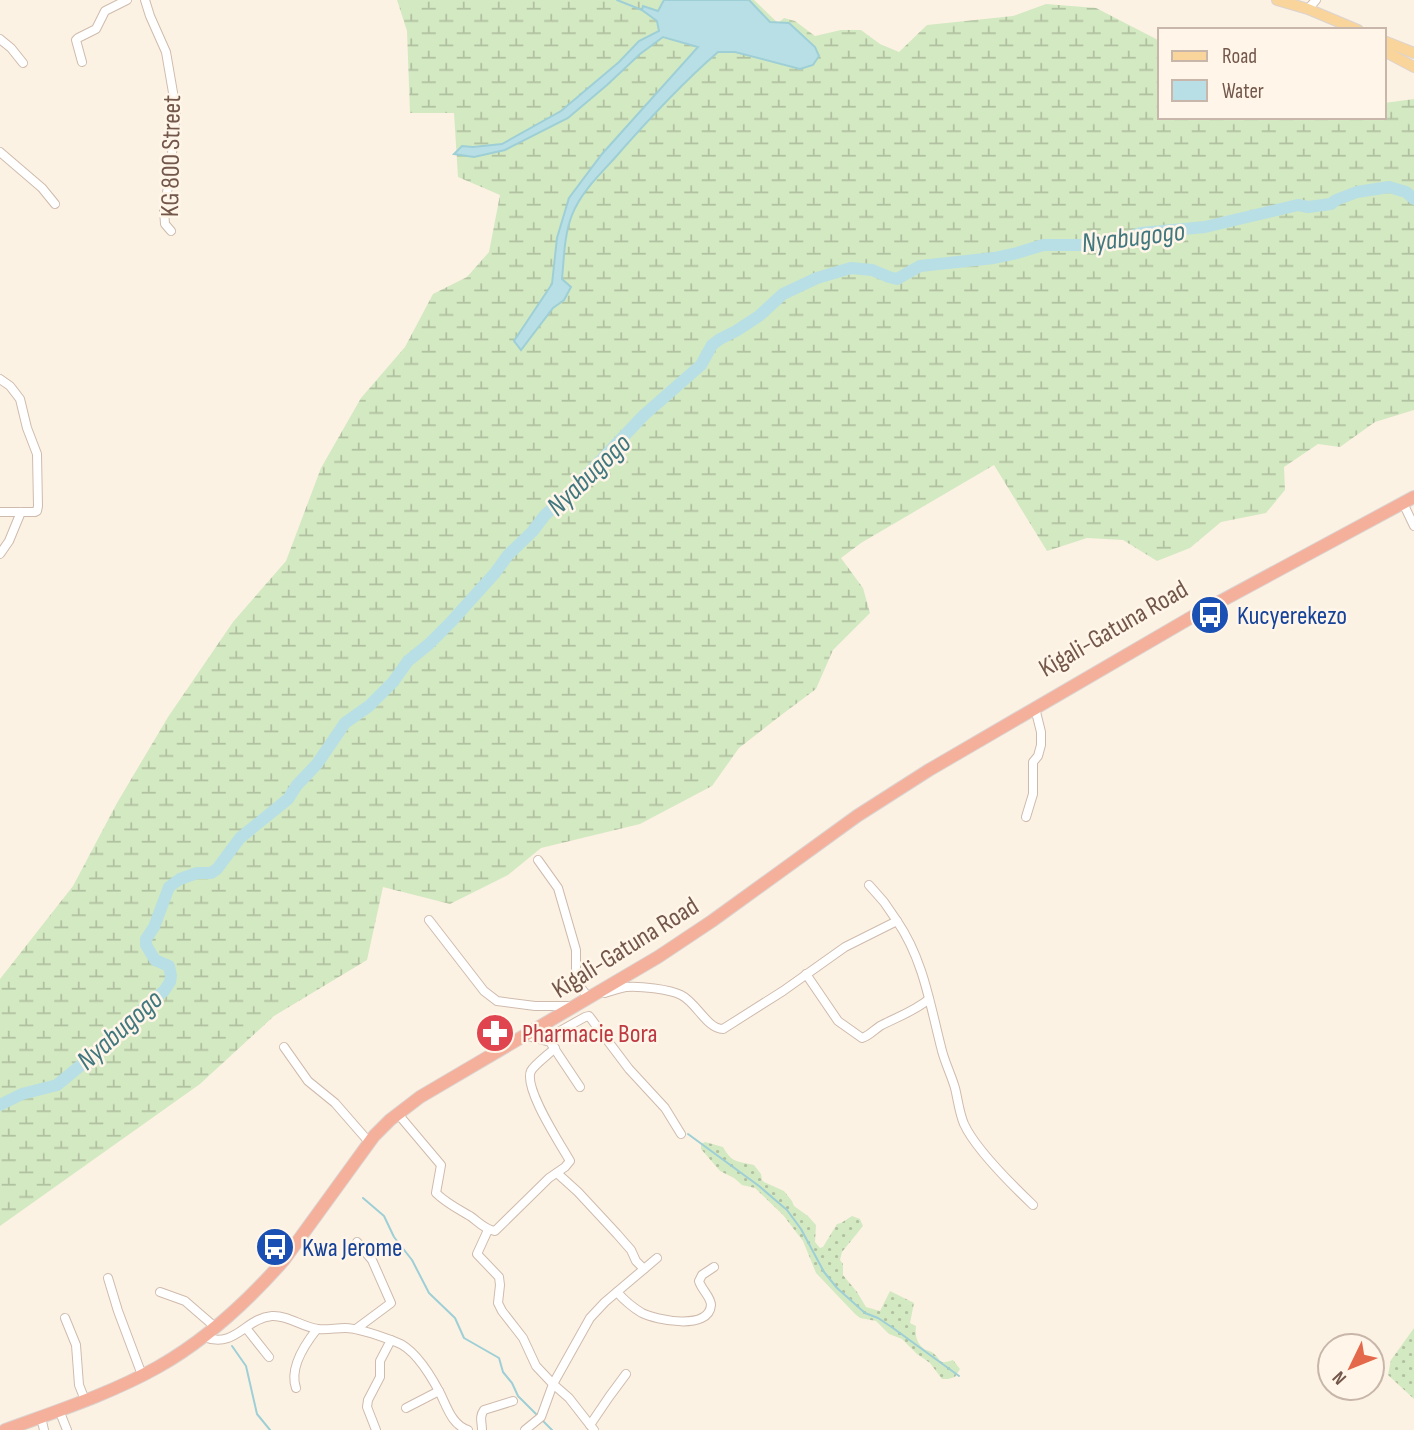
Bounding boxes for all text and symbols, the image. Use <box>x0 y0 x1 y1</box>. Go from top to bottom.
legend <box>1158 28 1386 119</box>
text: Road <box>1222 44 1257 69</box>
text: Water <box>1222 79 1264 104</box>
street label: KG 800 Street <box>155 95 188 217</box>
water label: Nyabugogo <box>1080 215 1187 260</box>
water label: Nyabugogo <box>540 427 638 523</box>
street label: Kigali-Gatuna Road <box>1034 574 1194 684</box>
bus stop icon: Kucyerekezo <box>1189 594 1231 636</box>
place label: Kucyerekezo <box>1237 601 1347 632</box>
street label: Kigali-Gatuna Road <box>547 891 705 1006</box>
water label: Nyabugogo <box>70 983 170 1077</box>
pharmacy icon: Pharmacie Bora <box>474 1012 516 1054</box>
place label: Pharmacie Bora <box>522 1019 658 1050</box>
bus stop icon: Kwa Jerome <box>254 1226 296 1268</box>
place label: Kwa Jerome <box>302 1233 403 1264</box>
north arrow <box>1316 1332 1386 1402</box>
text: N <box>1328 1366 1352 1389</box>

